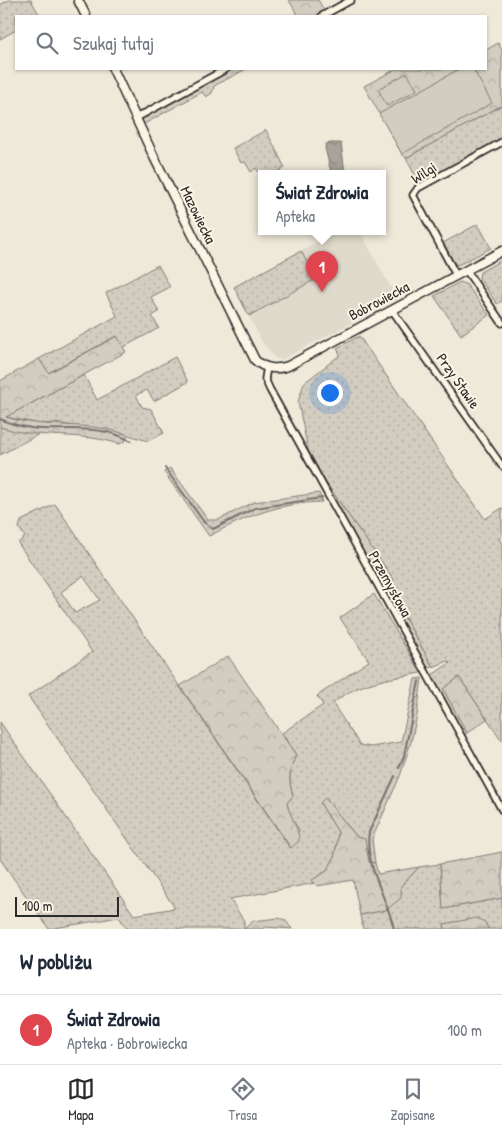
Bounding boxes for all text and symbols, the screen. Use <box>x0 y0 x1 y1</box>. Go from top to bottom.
search box <box>15 15 487 70</box>
icon: search <box>33 29 61 57</box>
text: Szukaj tutaj <box>73 30 154 56</box>
street label: Wilgi <box>407 157 441 189</box>
popup <box>258 170 386 235</box>
text: Świat Zdrowia <box>276 179 368 205</box>
street label: Mazowiecka <box>176 183 221 247</box>
text: Apteka <box>276 205 315 227</box>
pin: 1 <box>306 251 338 292</box>
street label: Bobrowiecka <box>345 276 413 325</box>
street label: Przy Stawie <box>432 349 485 413</box>
your location <box>317 380 343 406</box>
street label: Przemysłowa <box>364 547 417 621</box>
scale bar <box>15 894 119 917</box>
text: 100 m <box>22 896 52 915</box>
text: W pobliżu <box>20 947 92 976</box>
text: Świat Zdrowia <box>67 1006 160 1032</box>
text: 1 <box>33 1019 39 1041</box>
text: 100 m <box>447 1019 482 1041</box>
text: Apteka · Bobrowiecka <box>67 1032 187 1054</box>
tab: Mapa <box>67 1075 95 1124</box>
tab: Trasa <box>229 1075 257 1124</box>
tab: Zapisane <box>391 1075 435 1124</box>

